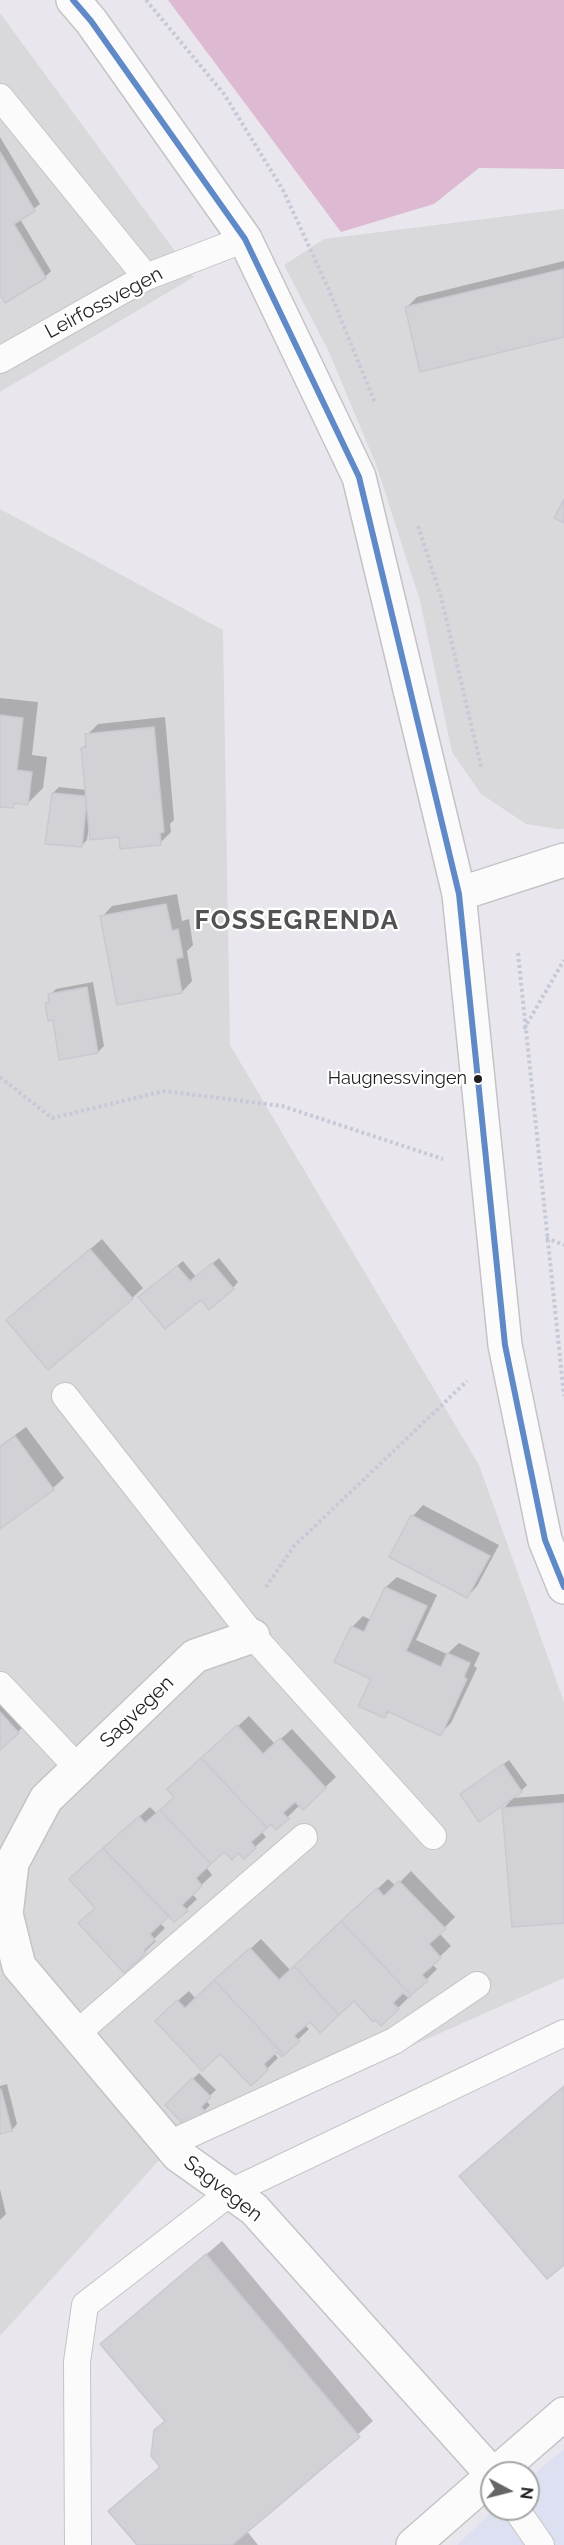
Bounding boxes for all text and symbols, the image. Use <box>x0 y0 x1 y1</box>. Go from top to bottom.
street label: Leirfossvegen <box>41 262 167 344</box>
district label: FOSSEGRENDA <box>195 905 399 937</box>
place label: Haugnessvingen <box>328 1068 467 1090</box>
marker: Haugnessvingen <box>472 1073 484 1085</box>
street label: Sagvegen <box>95 1671 179 1753</box>
street label: Sagvegen <box>179 2151 267 2227</box>
north arrow <box>480 2461 540 2521</box>
text: N <box>516 2486 537 2500</box>

